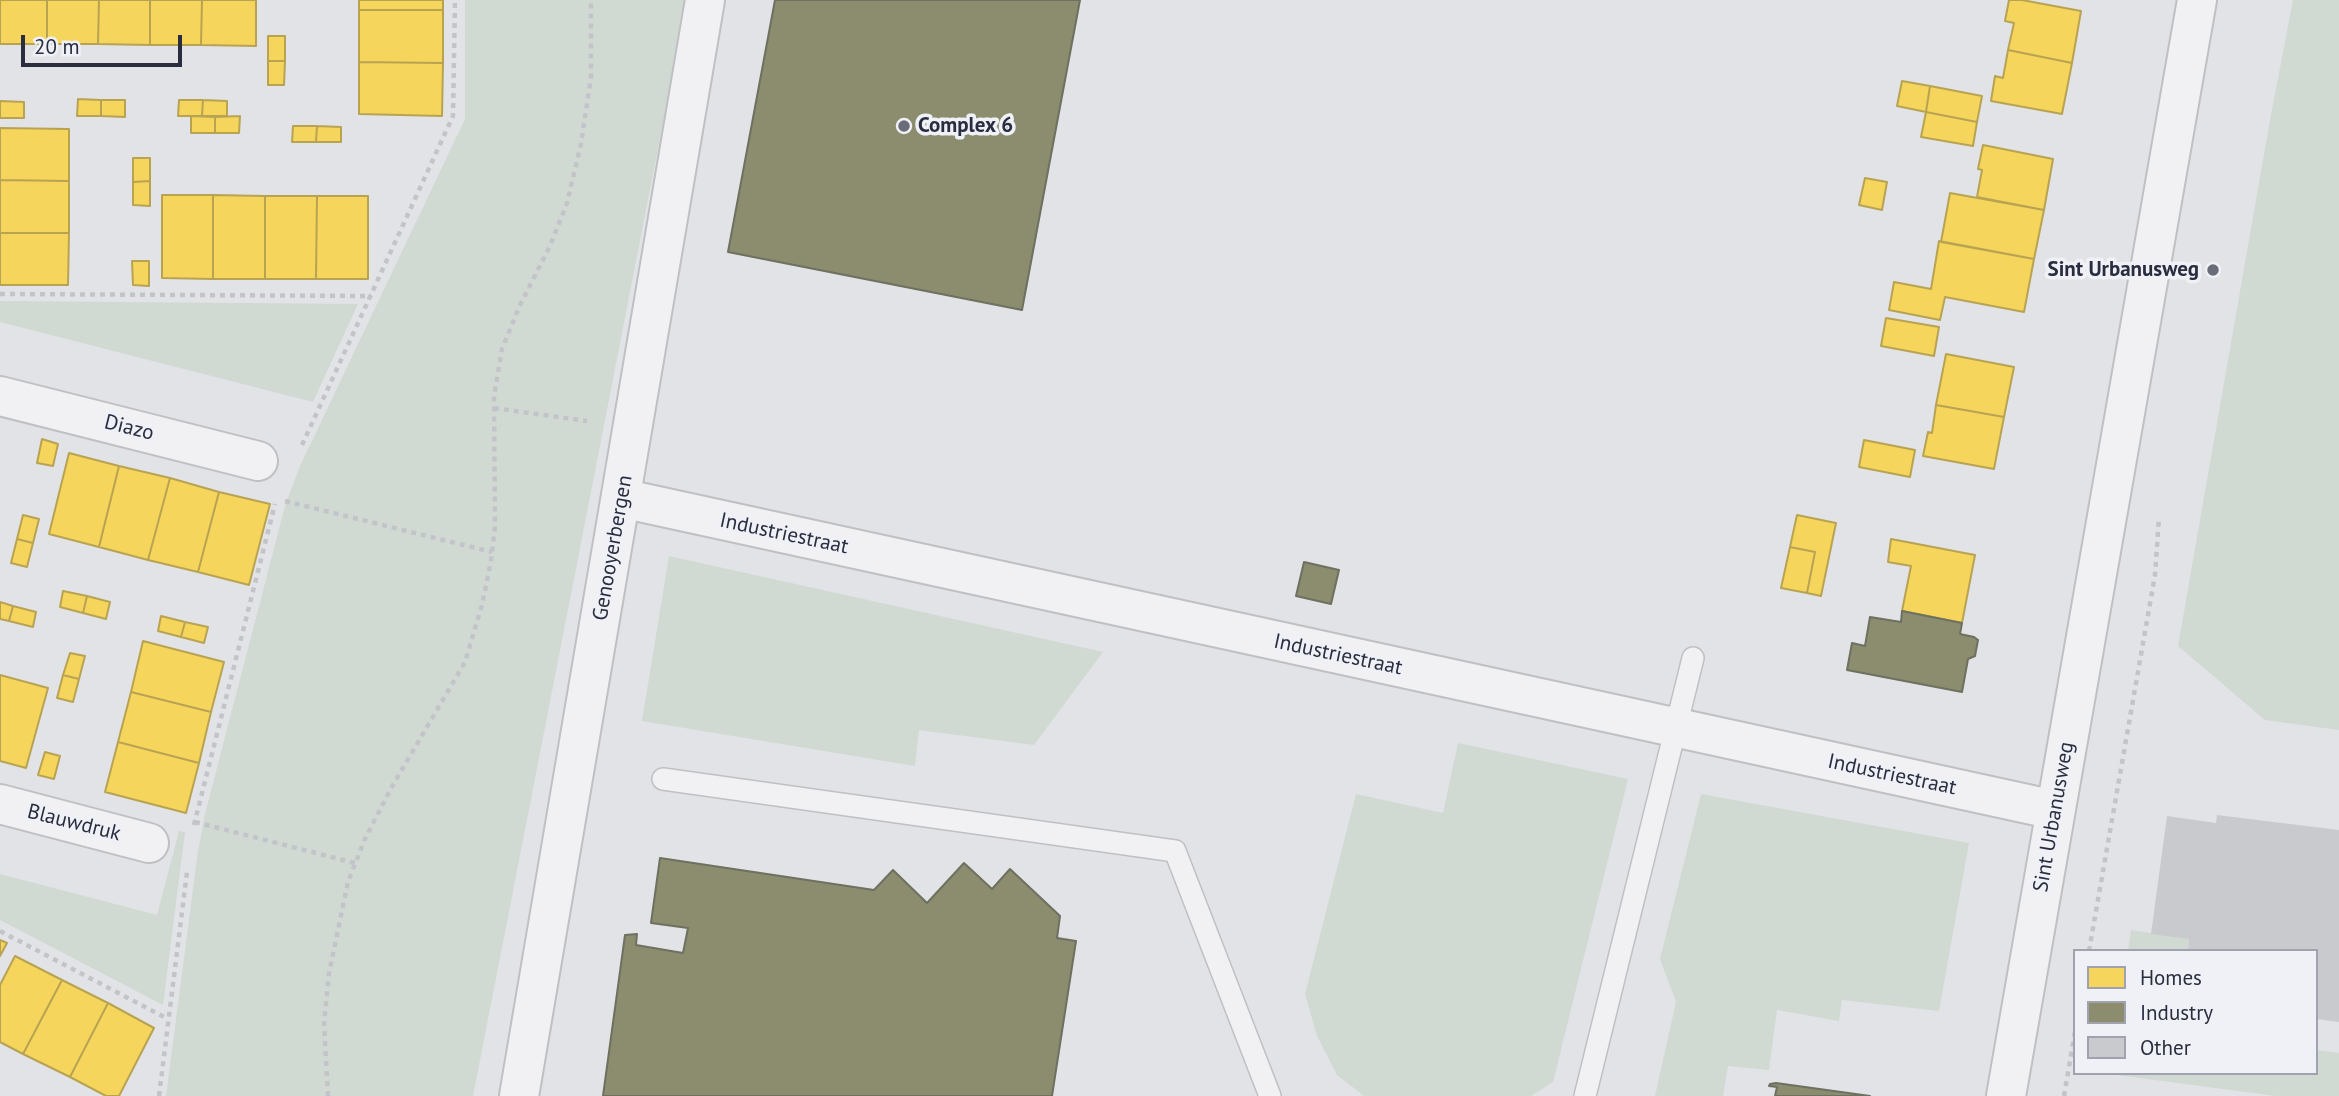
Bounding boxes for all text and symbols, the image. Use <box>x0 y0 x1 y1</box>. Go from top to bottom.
scale bar <box>24 21 186 65</box>
text: 20 m <box>34 33 80 60</box>
place label: Complex 6 <box>918 113 1013 139</box>
marker: Complex 6 <box>896 118 912 134</box>
place label: Sint Urbanusweg <box>2048 257 2199 283</box>
marker: Sint Urbanusweg <box>2205 262 2221 278</box>
street label: Diazo <box>102 410 156 446</box>
street label: Genooyerbergen <box>588 473 638 623</box>
street label: Industriestraat <box>717 508 851 560</box>
street label: Industriestraat <box>1271 629 1405 681</box>
street label: Sint Urbanusweg <box>2028 740 2080 894</box>
street label: Industriestraat <box>1825 749 1959 801</box>
street label: Blauwdruk <box>25 799 123 847</box>
legend <box>2073 949 2318 1075</box>
text: Homes <box>2140 964 2202 991</box>
text: Industry <box>2140 999 2213 1026</box>
text: Other <box>2140 1034 2191 1061</box>

